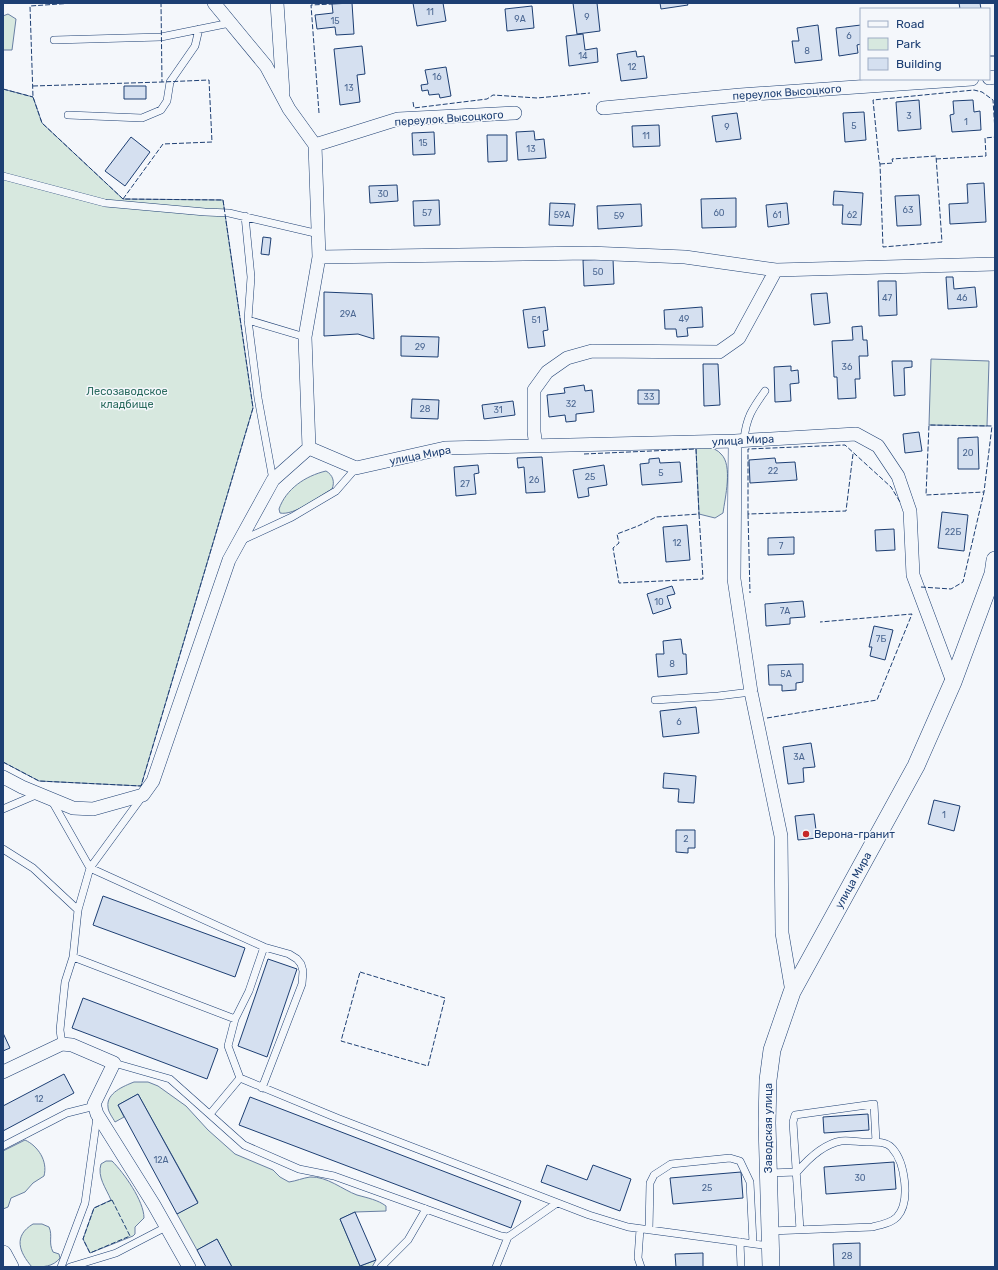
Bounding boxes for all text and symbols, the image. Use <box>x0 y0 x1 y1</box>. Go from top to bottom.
house number: 11 <box>426 7 434 17</box>
legend <box>860 8 990 80</box>
house number: 9 <box>584 12 590 22</box>
house number: 9А <box>514 14 526 24</box>
house number: 15 <box>330 16 340 26</box>
text: Road <box>896 17 924 31</box>
house number: 6 <box>846 31 852 41</box>
text: Park <box>896 37 922 51</box>
house number: 8 <box>804 46 810 56</box>
house number: 14 <box>578 51 588 61</box>
text: Building <box>896 57 942 71</box>
house number: 12 <box>627 62 637 72</box>
house number: 16 <box>432 72 442 82</box>
street label: переулок Высоцкого <box>732 82 842 103</box>
house number: 13 <box>344 83 354 93</box>
street label: переулок Высоцкого <box>394 108 504 129</box>
house number: 3 <box>906 111 912 121</box>
house number: 1 <box>964 117 968 127</box>
house number: 5 <box>851 121 857 131</box>
house number: 9 <box>724 122 730 132</box>
house number: 11 <box>642 131 650 141</box>
house number: 15 <box>418 138 428 148</box>
house number: 13 <box>526 144 536 154</box>
house number: 30 <box>377 189 389 199</box>
house number: 63 <box>903 205 913 215</box>
house number: 57 <box>422 208 432 218</box>
house number: 60 <box>713 208 725 218</box>
house number: 59А <box>554 210 570 220</box>
house number: 61 <box>772 210 782 220</box>
house number: 62 <box>847 210 857 220</box>
house number: 59 <box>614 211 624 221</box>
house number: 50 <box>592 267 604 277</box>
house number: 47 <box>882 293 892 303</box>
house number: 46 <box>956 293 968 303</box>
house number: 29А <box>340 309 356 319</box>
house number: 49 <box>679 314 689 324</box>
house number: 51 <box>531 315 541 325</box>
house number: 29 <box>415 342 425 352</box>
house number: 36 <box>842 362 853 372</box>
park label: Лесозаводское кладбище <box>86 385 168 411</box>
house number: 33 <box>644 392 654 402</box>
house number: 32 <box>566 399 576 409</box>
house number: 28 <box>419 404 431 414</box>
house number: 31 <box>493 405 503 415</box>
street label: улица Мира <box>712 432 775 449</box>
street label: улица Мира <box>388 443 452 468</box>
house number: 20 <box>963 448 974 458</box>
house number: 22 <box>768 466 778 476</box>
house number: 5 <box>658 468 664 478</box>
house number: 25 <box>585 472 595 482</box>
house number: 26 <box>529 475 540 485</box>
house number: 27 <box>460 479 470 489</box>
house number: 22Б <box>945 527 961 537</box>
house number: 12 <box>672 538 682 548</box>
house number: 7 <box>779 541 784 551</box>
house number: 10 <box>654 597 664 607</box>
house number: 7А <box>780 606 790 616</box>
house number: 7Б <box>876 634 886 644</box>
house number: 8 <box>669 659 675 669</box>
house number: 5А <box>780 669 792 679</box>
house number: 6 <box>676 717 682 727</box>
house number: 3А <box>793 752 805 762</box>
house number: 1 <box>942 810 946 820</box>
place label: Верона-гранит <box>814 828 895 841</box>
marker: Верона-гранит <box>801 829 811 839</box>
house number: 2 <box>683 834 689 844</box>
street label: улица Мира <box>833 850 874 911</box>
street label: Заводская улица <box>762 1083 775 1173</box>
house number: 12 <box>34 1094 44 1104</box>
house number: 12А <box>153 1155 169 1165</box>
house number: 30 <box>854 1173 866 1183</box>
house number: 25 <box>702 1183 712 1193</box>
house number: 28 <box>841 1251 853 1261</box>

